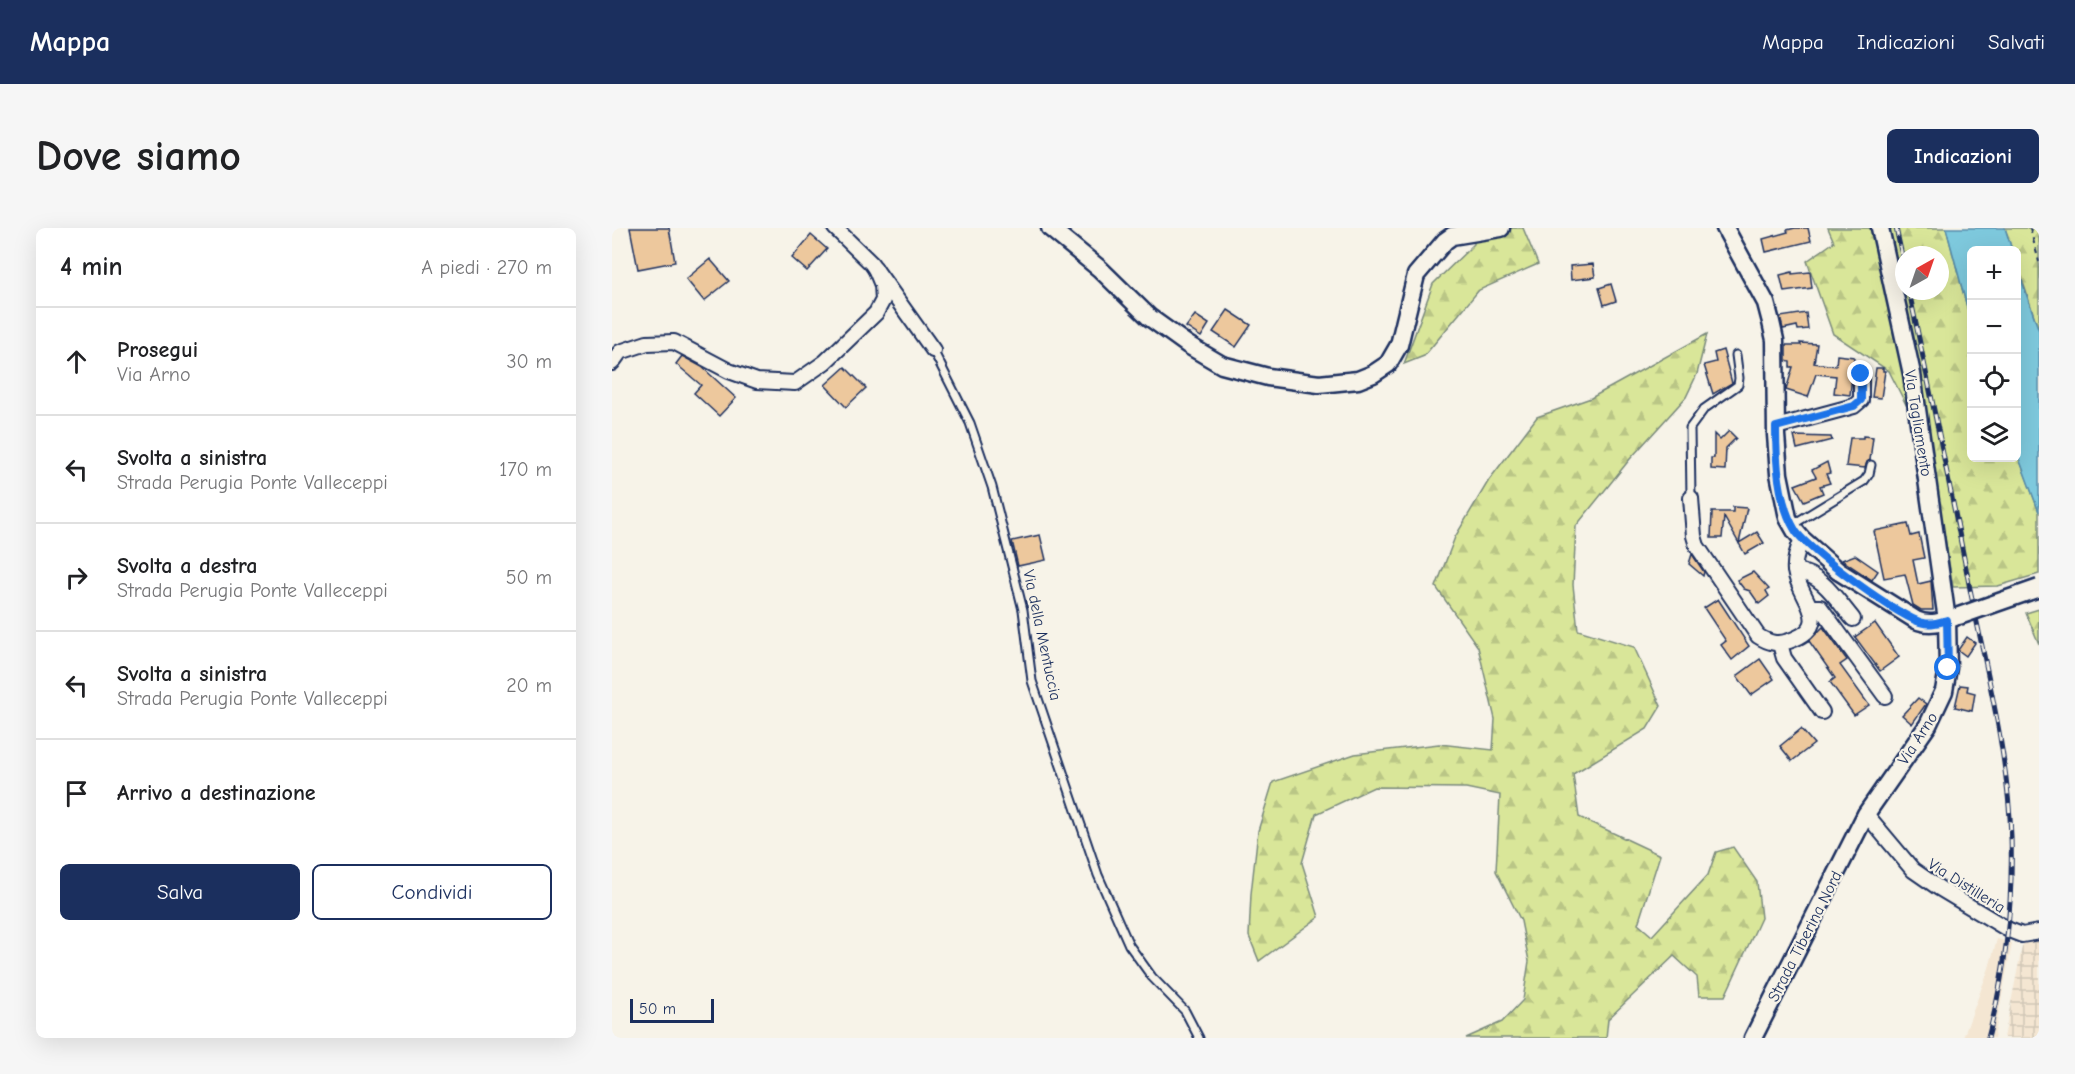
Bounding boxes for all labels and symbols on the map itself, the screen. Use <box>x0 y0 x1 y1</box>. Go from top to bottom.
north arrow <box>1895 246 1949 300</box>
route end <box>1847 360 1873 386</box>
street label: Via Tagliamento <box>1901 369 1935 478</box>
street label: Via della Mentuccia <box>1019 568 1065 702</box>
route start <box>1934 654 1960 680</box>
street label: Via Arno <box>1894 709 1941 768</box>
street label: Via Distilleria <box>1925 855 2008 917</box>
street label: Strada Tiberina Nord <box>1764 868 1846 1005</box>
scale bar <box>630 996 714 1024</box>

